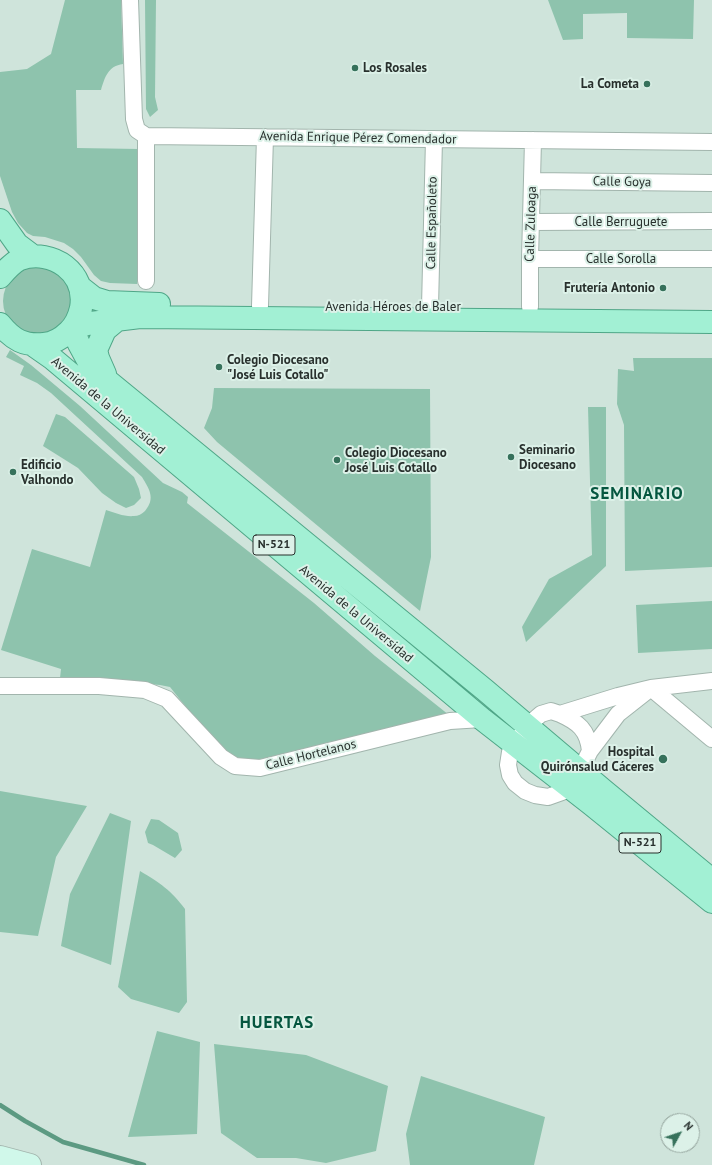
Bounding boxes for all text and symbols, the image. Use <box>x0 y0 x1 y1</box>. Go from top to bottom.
place label: Los Rosales <box>363 60 427 76</box>
marker: Los Rosales <box>350 63 360 73</box>
place label: La Cometa <box>581 76 639 92</box>
marker: La Cometa <box>642 79 652 89</box>
street label: Avenida Enrique Pérez Comendador <box>259 128 457 148</box>
street label: Calle Goya <box>593 174 651 190</box>
street label: Calle Españoleto <box>423 176 441 270</box>
street label: Calle Zuloaga <box>522 186 540 262</box>
street label: Calle Berruguete <box>575 214 667 230</box>
street label: Calle Sorolla <box>586 251 656 267</box>
place label: Frutería Antonio <box>564 280 655 296</box>
marker: Frutería Antonio <box>658 283 668 293</box>
street label: Avenida Héroes de Baler <box>325 299 461 315</box>
place label: Colegio Diocesano "José Luis Cotallo" <box>227 352 329 383</box>
street label: Avenida de la Universidad <box>48 354 168 458</box>
marker: Colegio Diocesano "José Luis Cotallo" <box>214 362 224 372</box>
place label: Seminario Diocesano <box>519 442 576 473</box>
place label: Colegio Diocesano José Luis Cotallo <box>345 445 447 476</box>
marker: Seminario Diocesano <box>506 452 516 462</box>
marker: Colegio Diocesano José Luis Cotallo <box>332 455 342 465</box>
place label: Edificio Valhondo <box>21 457 73 488</box>
marker: Edificio Valhondo <box>8 467 18 477</box>
district label: SEMINARIO <box>590 484 684 504</box>
road number: N-521 <box>253 535 295 555</box>
street label: Avenida de la Universidad <box>296 562 416 666</box>
street label: Calle Hortelanos <box>264 736 358 774</box>
place label: Hospital Quirónsalud Cáceres <box>541 744 654 775</box>
marker: Hospital Quirónsalud Cáceres <box>657 753 669 765</box>
road number: N-521 <box>619 833 661 853</box>
district label: HUERTAS <box>240 1013 314 1033</box>
north arrow <box>660 1113 700 1153</box>
text: N <box>681 1119 696 1133</box>

